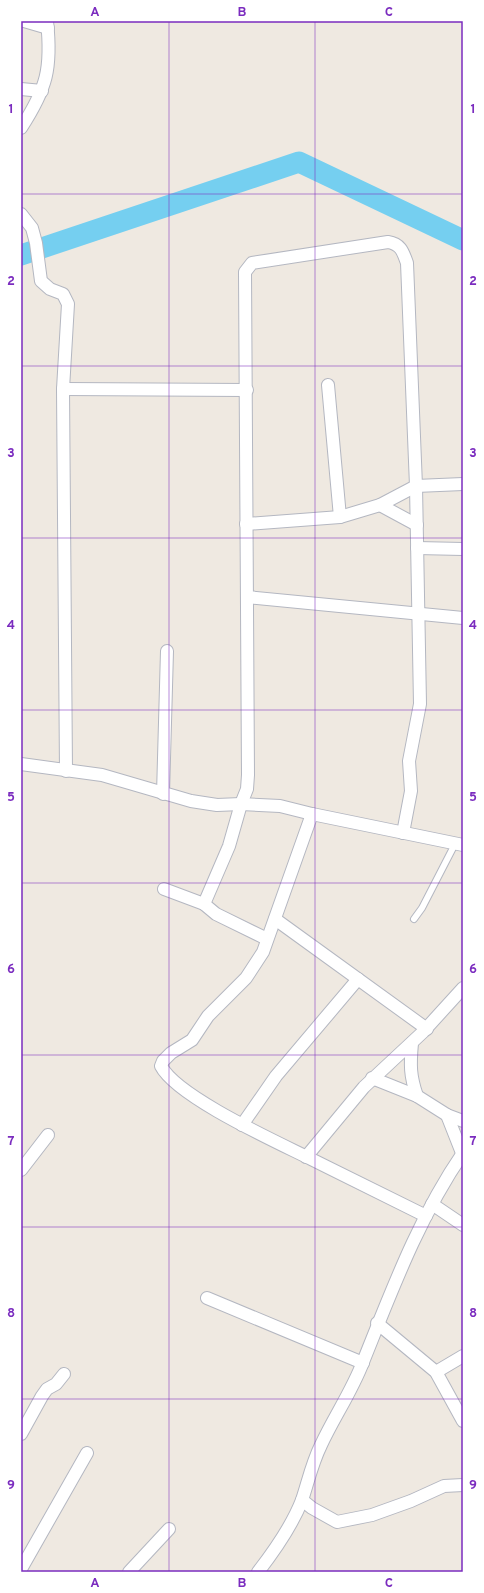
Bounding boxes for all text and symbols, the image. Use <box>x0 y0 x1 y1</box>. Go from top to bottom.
text: A <box>90 5 100 21</box>
text: B <box>238 5 247 21</box>
text: C <box>385 5 393 21</box>
text: 1 <box>8 102 14 118</box>
text: 1 <box>470 102 476 118</box>
text: 2 <box>7 274 15 290</box>
text: 2 <box>469 274 477 290</box>
text: 3 <box>7 446 15 462</box>
text: 3 <box>469 446 477 462</box>
text: 4 <box>7 618 15 634</box>
text: 4 <box>469 618 477 634</box>
text: 5 <box>7 790 15 806</box>
text: 5 <box>469 790 477 806</box>
text: 6 <box>7 962 15 978</box>
text: 6 <box>469 962 477 978</box>
text: 7 <box>8 1134 15 1150</box>
text: 7 <box>470 1134 477 1150</box>
text: 8 <box>7 1306 15 1322</box>
text: 8 <box>469 1306 477 1322</box>
text: 9 <box>7 1478 15 1494</box>
text: 9 <box>469 1478 477 1494</box>
text: A <box>90 1576 100 1592</box>
text: B <box>238 1576 247 1592</box>
text: C <box>385 1576 393 1592</box>

